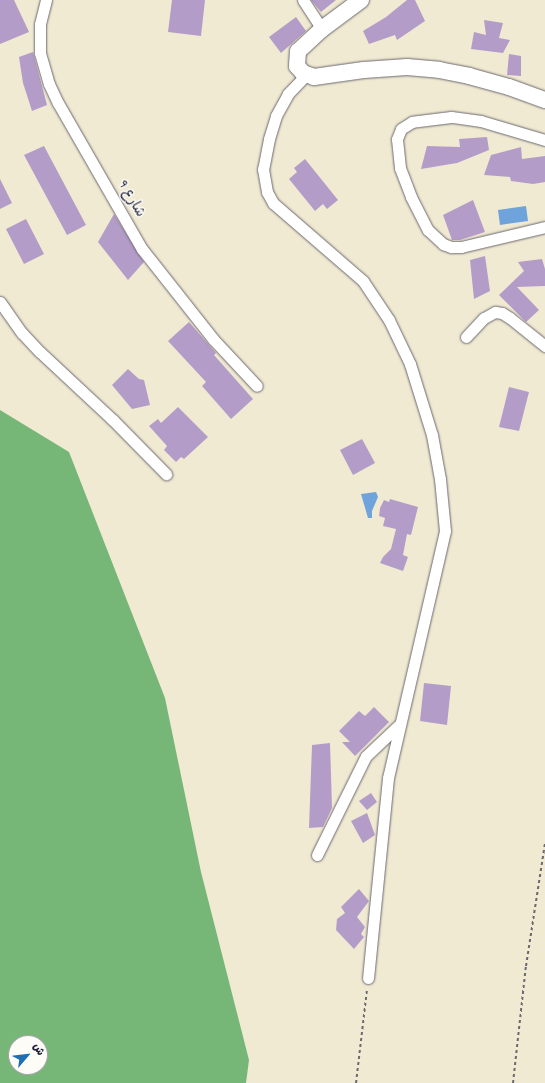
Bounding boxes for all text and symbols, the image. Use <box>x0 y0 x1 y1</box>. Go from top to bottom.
street label: شارع 9 <box>114 178 148 220</box>
north arrow <box>8 1035 48 1075</box>
text: ش <box>28 1041 48 1059</box>

